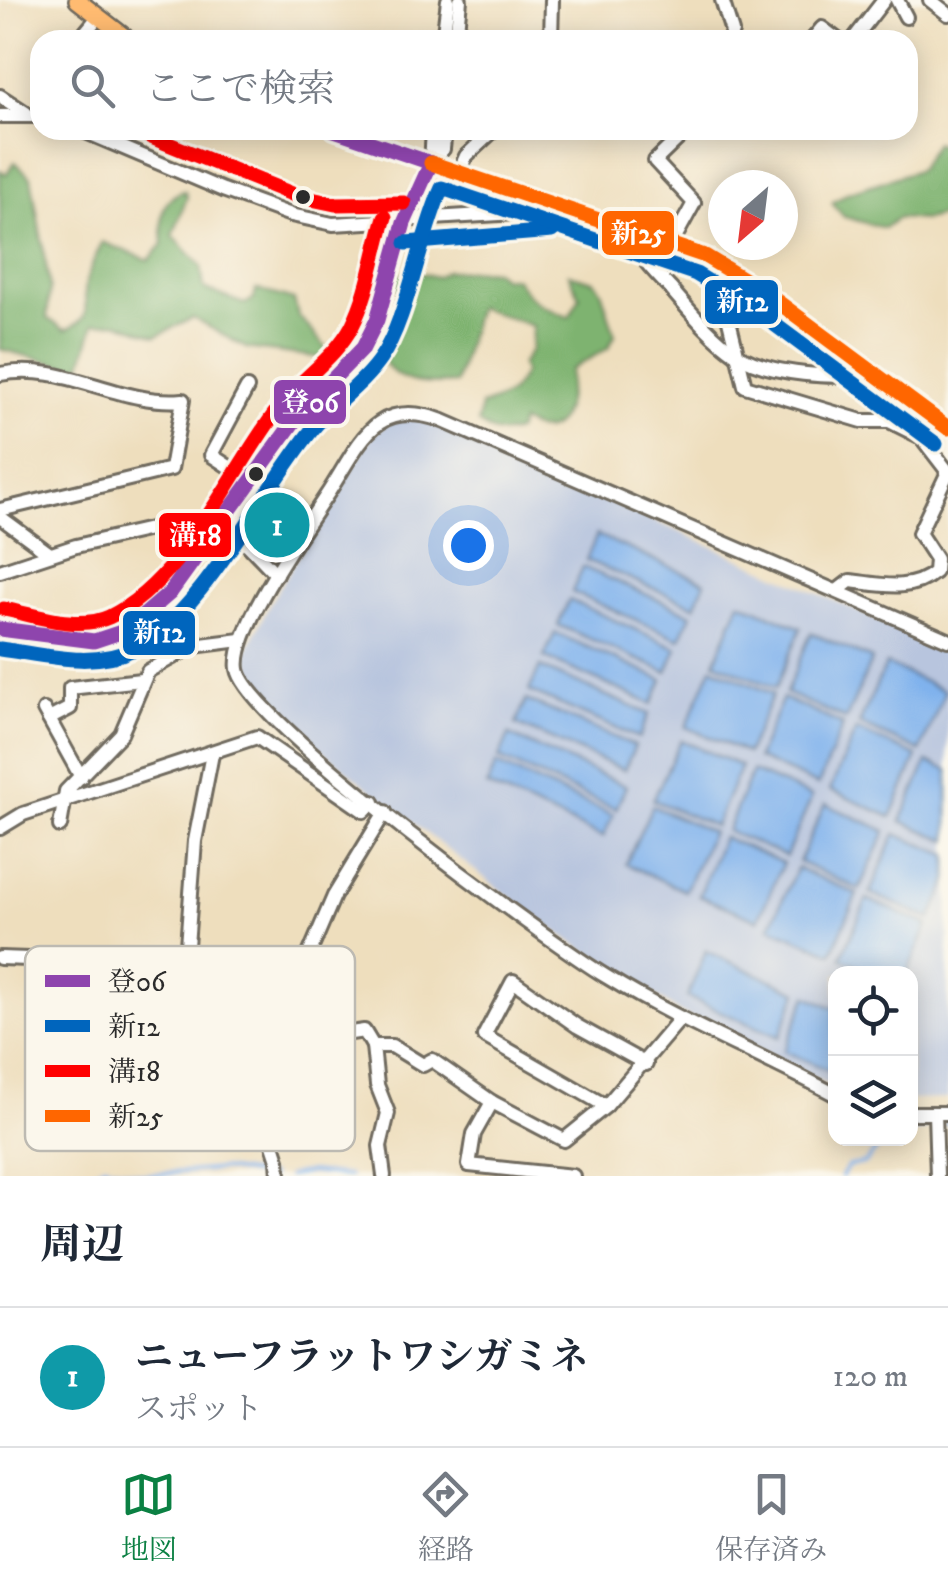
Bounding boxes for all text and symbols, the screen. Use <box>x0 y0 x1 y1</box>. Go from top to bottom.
search box <box>30 30 918 140</box>
icon: search <box>65 58 120 113</box>
text: ここで検索 <box>145 66 335 114</box>
north arrow <box>708 170 798 260</box>
unlabelled marker <box>293 187 313 207</box>
line badge: 新25 <box>600 209 676 257</box>
text: 新25 <box>610 217 666 252</box>
line badge: 新12 <box>703 278 780 326</box>
text: 新12 <box>716 285 768 320</box>
line badge: 登06 <box>272 378 348 426</box>
text: 登06 <box>281 386 340 421</box>
unlabelled marker <box>246 464 266 484</box>
pin: 1 <box>244 488 310 562</box>
line badge: 溝18 <box>157 511 233 559</box>
text: 溝18 <box>169 519 221 554</box>
your location <box>443 520 494 571</box>
line badge: 新12 <box>121 609 197 657</box>
text: 新12 <box>133 616 185 651</box>
legend <box>25 946 355 1151</box>
text: 登06 <box>108 965 167 1000</box>
map controls <box>828 966 918 1146</box>
button: locate <box>828 966 918 1056</box>
text: 新12 <box>108 1010 160 1045</box>
text: 溝18 <box>108 1055 160 1090</box>
button: layers <box>828 1056 918 1146</box>
text: 新25 <box>108 1100 164 1135</box>
text: 周辺 <box>40 1220 124 1272</box>
text: ニューフラットワシガミネ <box>135 1334 588 1382</box>
text: 1 <box>67 1357 78 1397</box>
text: 120 m <box>832 1357 908 1397</box>
text: スポット <box>135 1390 263 1430</box>
tab: 地図 <box>121 1467 177 1568</box>
tab: 経路 <box>418 1467 474 1568</box>
tab: 保存済み <box>715 1467 827 1568</box>

